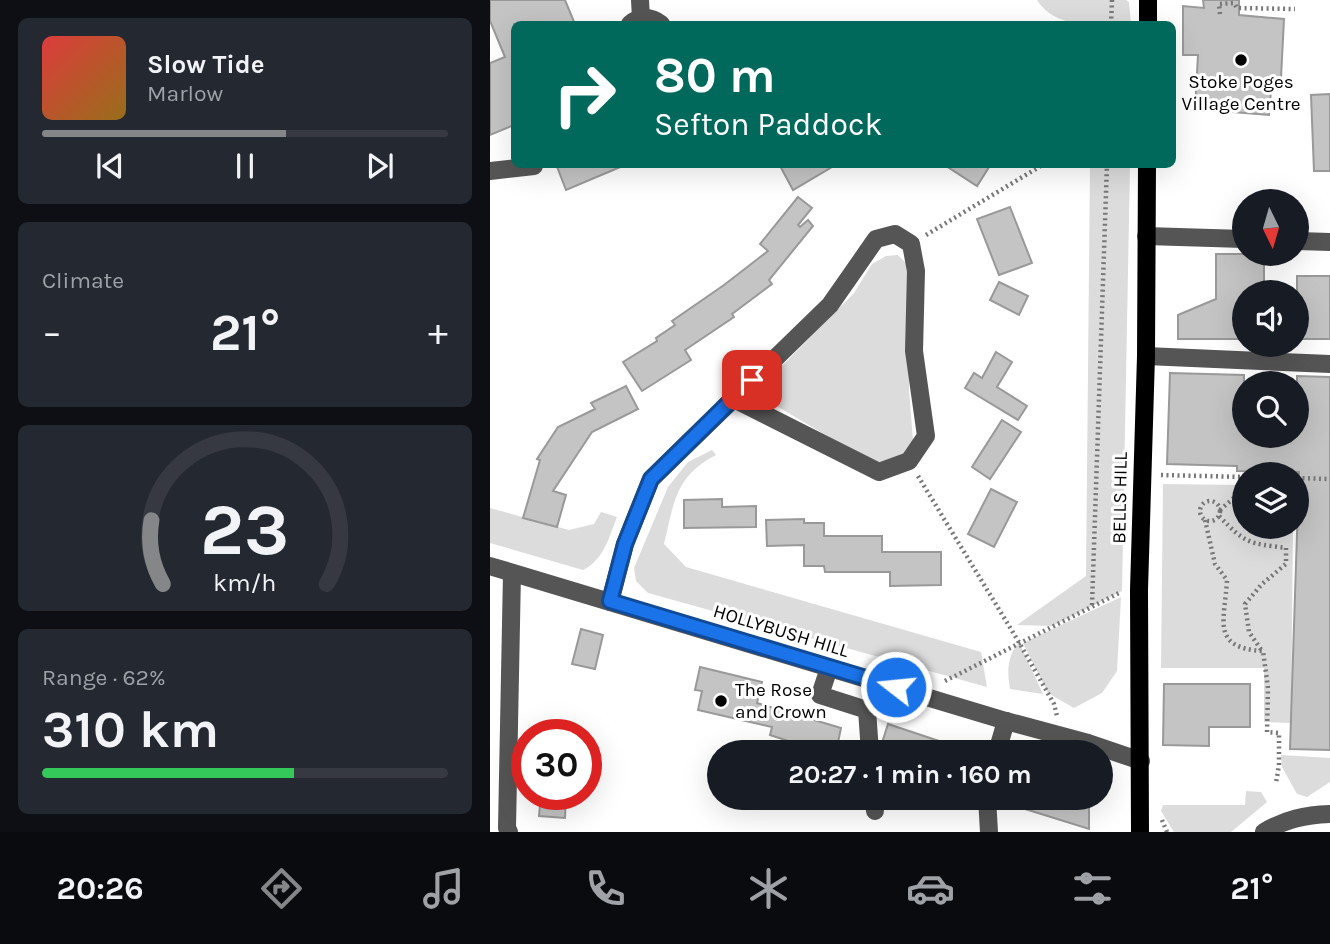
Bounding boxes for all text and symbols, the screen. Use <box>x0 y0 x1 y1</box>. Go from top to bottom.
text: 80 m <box>654 47 776 104</box>
text: Slow Tide <box>147 49 265 80</box>
icon: right <box>539 49 630 140</box>
marker: Stoke Poges Village Centre <box>1233 52 1249 68</box>
place label: Stoke Poges Village Centre <box>1181 71 1301 115</box>
text: Marlow <box>147 80 223 107</box>
text: Sefton Paddock <box>654 106 882 143</box>
icon: previous <box>91 147 129 185</box>
icon: pause <box>226 147 264 185</box>
icon: next <box>361 147 399 185</box>
north arrow <box>1232 189 1309 266</box>
map controls <box>1232 189 1309 539</box>
text: Climate <box>42 267 124 294</box>
button: sound <box>1232 280 1309 357</box>
text: 21° <box>210 302 280 363</box>
text: − <box>42 310 62 355</box>
text: + <box>428 310 448 355</box>
pin <box>722 350 782 410</box>
icon: arrive <box>733 361 771 399</box>
button: search <box>1232 371 1309 448</box>
street label: BELLS HILL <box>1108 452 1132 544</box>
button: layers <box>1232 462 1309 539</box>
text: 23 <box>200 487 290 572</box>
text: km/h <box>213 568 277 597</box>
street label: HOLLYBUSH HILL <box>711 600 852 662</box>
position arrow <box>859 650 933 724</box>
text: Range · 62% <box>42 664 166 691</box>
place label: The Rose and Crown <box>735 679 827 723</box>
marker: The Rose and Crown <box>713 693 729 709</box>
text: 310 km <box>42 699 219 760</box>
speed limit sign: 30 <box>511 719 602 810</box>
text: 20:27 · 1 min · 160 m <box>788 759 1032 790</box>
icon: directions <box>257 864 306 913</box>
icon: music <box>419 864 468 913</box>
icon: phone <box>581 864 630 913</box>
icon: climate <box>744 864 793 913</box>
icon: car <box>906 864 955 913</box>
icon: filters <box>1068 864 1117 913</box>
text: 20:26 <box>57 870 144 907</box>
text: 21° <box>1230 870 1273 907</box>

